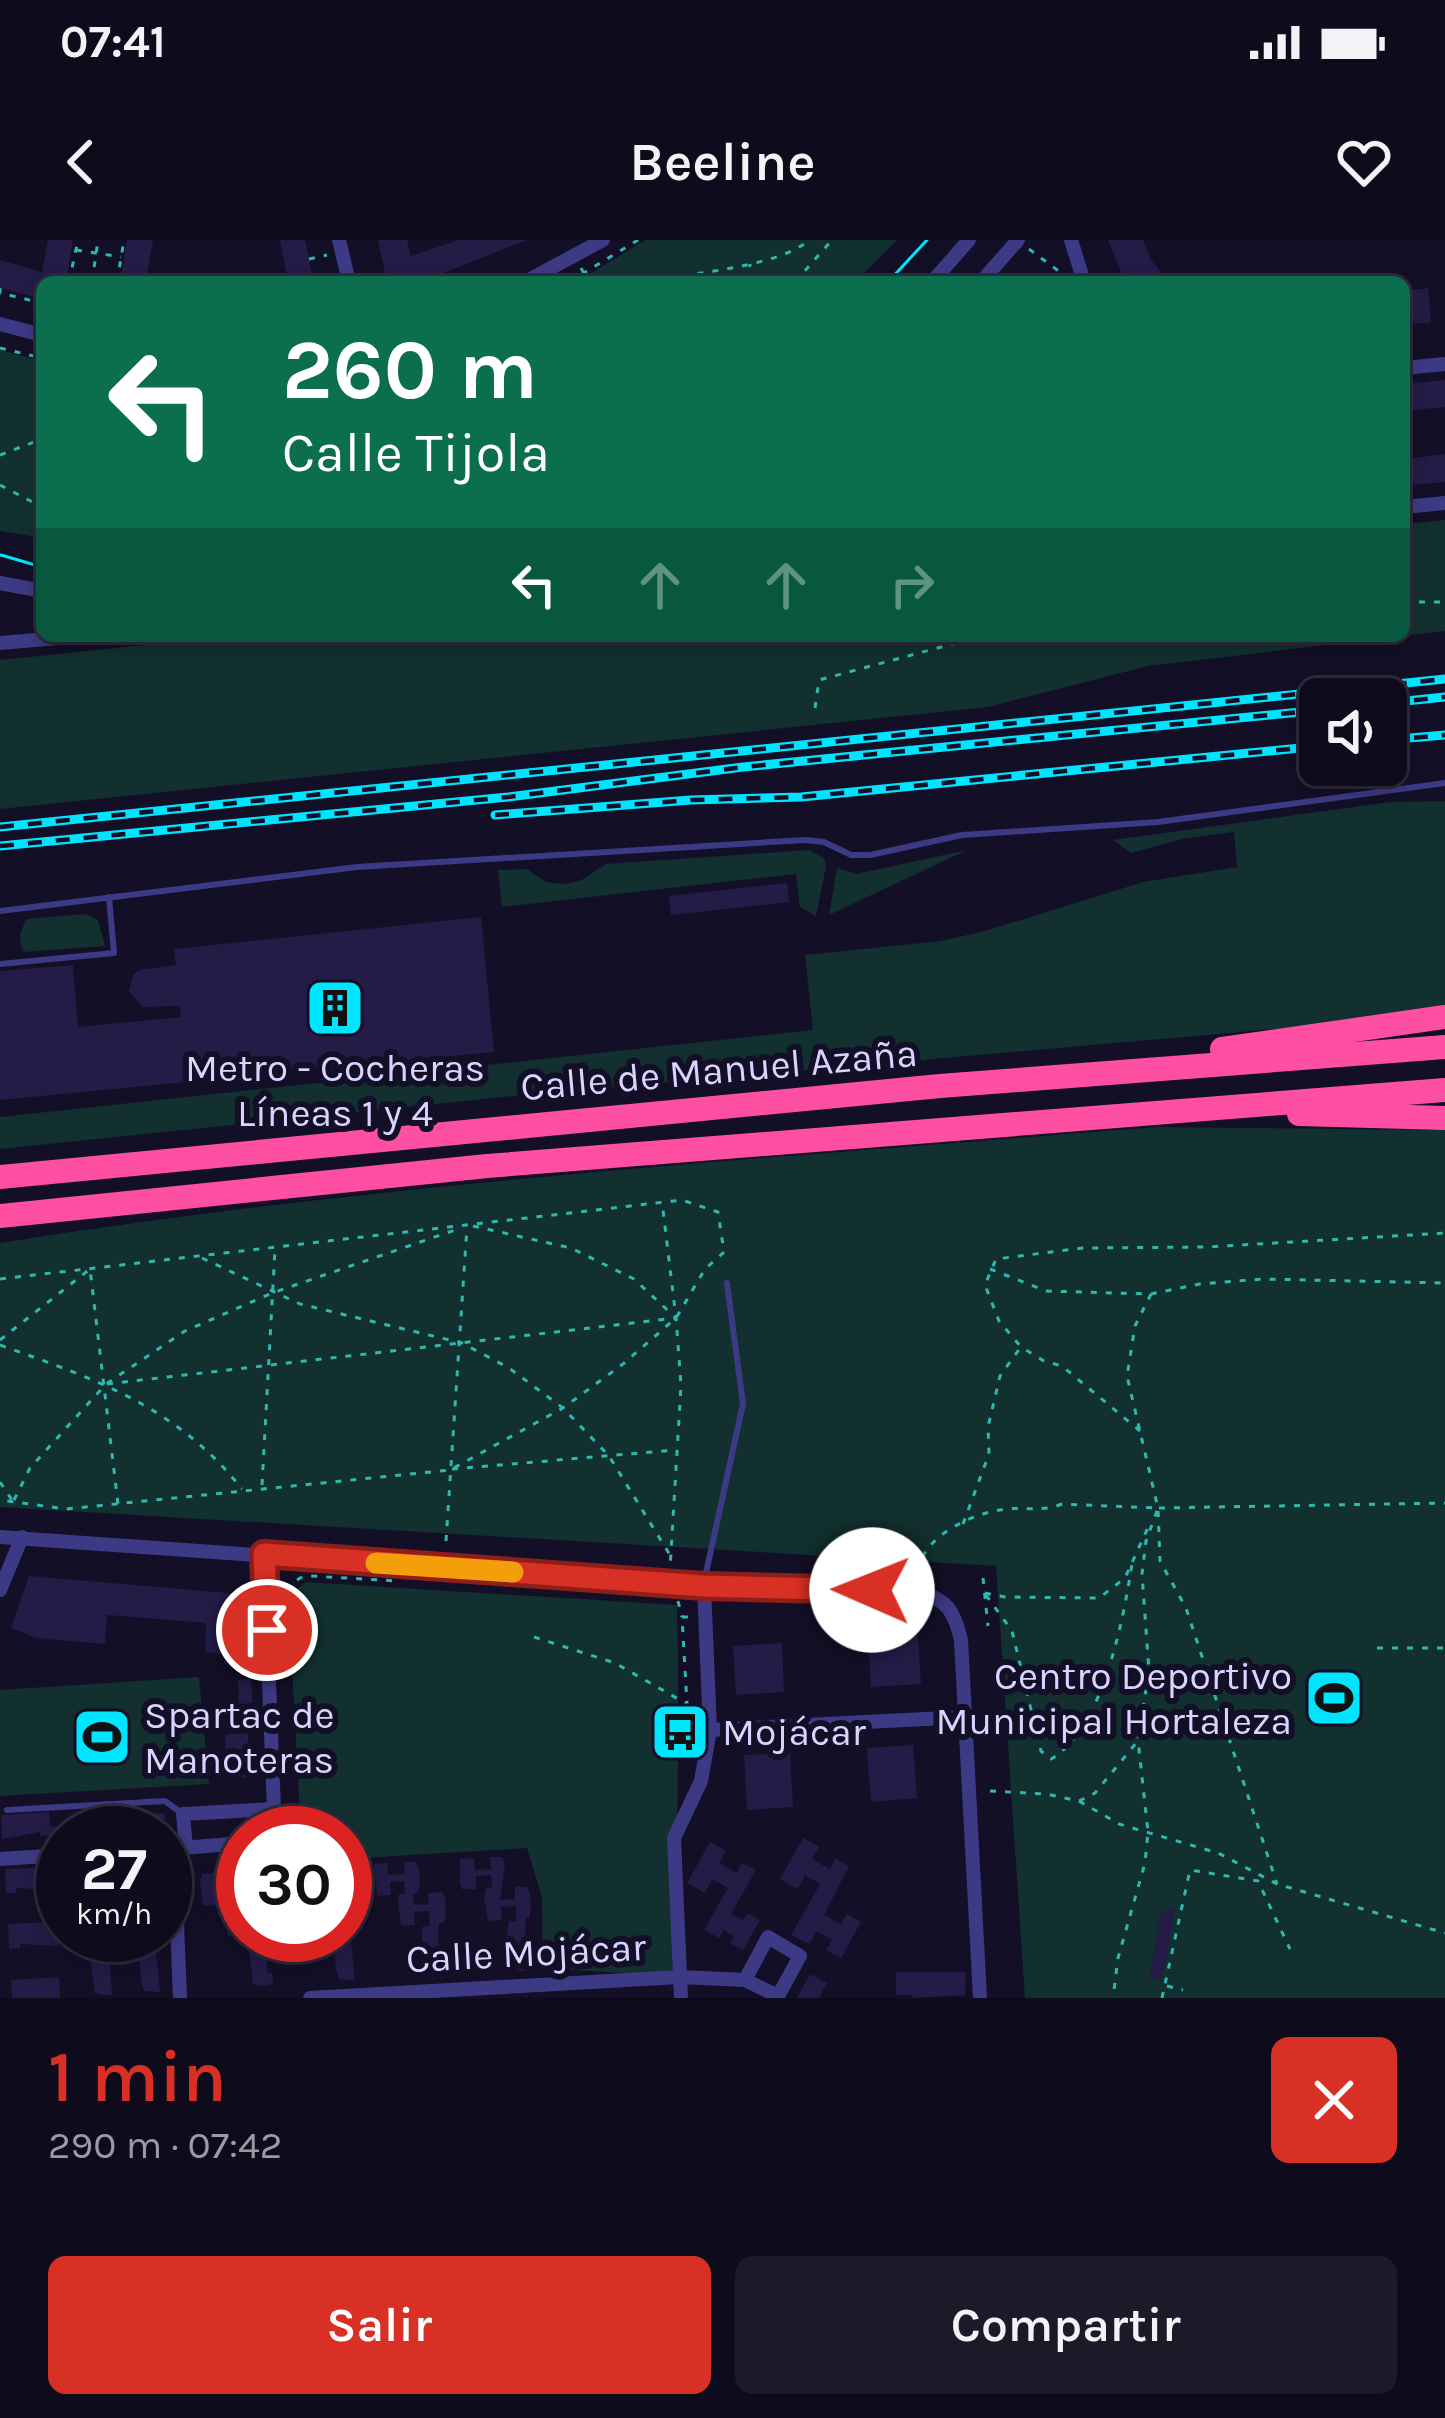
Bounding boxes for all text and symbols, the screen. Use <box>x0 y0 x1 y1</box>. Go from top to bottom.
text: 07:41 <box>60 16 166 68</box>
icon: back <box>48 129 114 195</box>
icon: heart <box>1331 129 1397 195</box>
text: Beeline <box>629 130 816 194</box>
text: 260 m <box>282 321 538 419</box>
icon: left <box>84 324 240 480</box>
text: Calle Tijola <box>282 421 550 485</box>
icon: left <box>501 552 567 618</box>
icon: ahead <box>627 552 693 618</box>
icon: ahead <box>753 552 819 618</box>
icon: right <box>879 552 945 618</box>
map controls <box>1299 678 1407 786</box>
button: sound <box>1299 678 1407 786</box>
building icon: Metro - Cocheras Líneas 1 y 4 <box>304 977 366 1039</box>
street label: Calle de Manuel Azaña <box>519 1030 919 1110</box>
place label: Metro - Cocheras Líneas 1 y 4 <box>185 1045 485 1136</box>
position arrow <box>809 1527 935 1653</box>
pin <box>216 1579 318 1681</box>
icon: arrive <box>234 1597 300 1663</box>
place label: Centro Deportivo Municipal Hortaleza <box>935 1653 1292 1744</box>
sports icon: Centro Deportivo Municipal Hortaleza <box>1303 1667 1365 1729</box>
place label: Spartac de Manoteras <box>144 1692 335 1783</box>
bus stop icon: Mojácar <box>649 1701 711 1763</box>
sports icon: Spartac de Manoteras <box>71 1706 133 1768</box>
place label: Mojácar <box>722 1709 867 1755</box>
speed limit sign: 30 <box>216 1806 372 1962</box>
text: 27 <box>81 1834 147 1904</box>
text: km/h <box>76 1896 152 1932</box>
street label: Calle Mojácar <box>405 1924 648 1982</box>
text: 1 min <box>48 2035 227 2119</box>
button: close <box>1271 2037 1397 2163</box>
text: 290 m · 07:42 <box>48 2122 282 2168</box>
button: Salir <box>48 2256 711 2394</box>
button: Compartir <box>735 2256 1397 2394</box>

